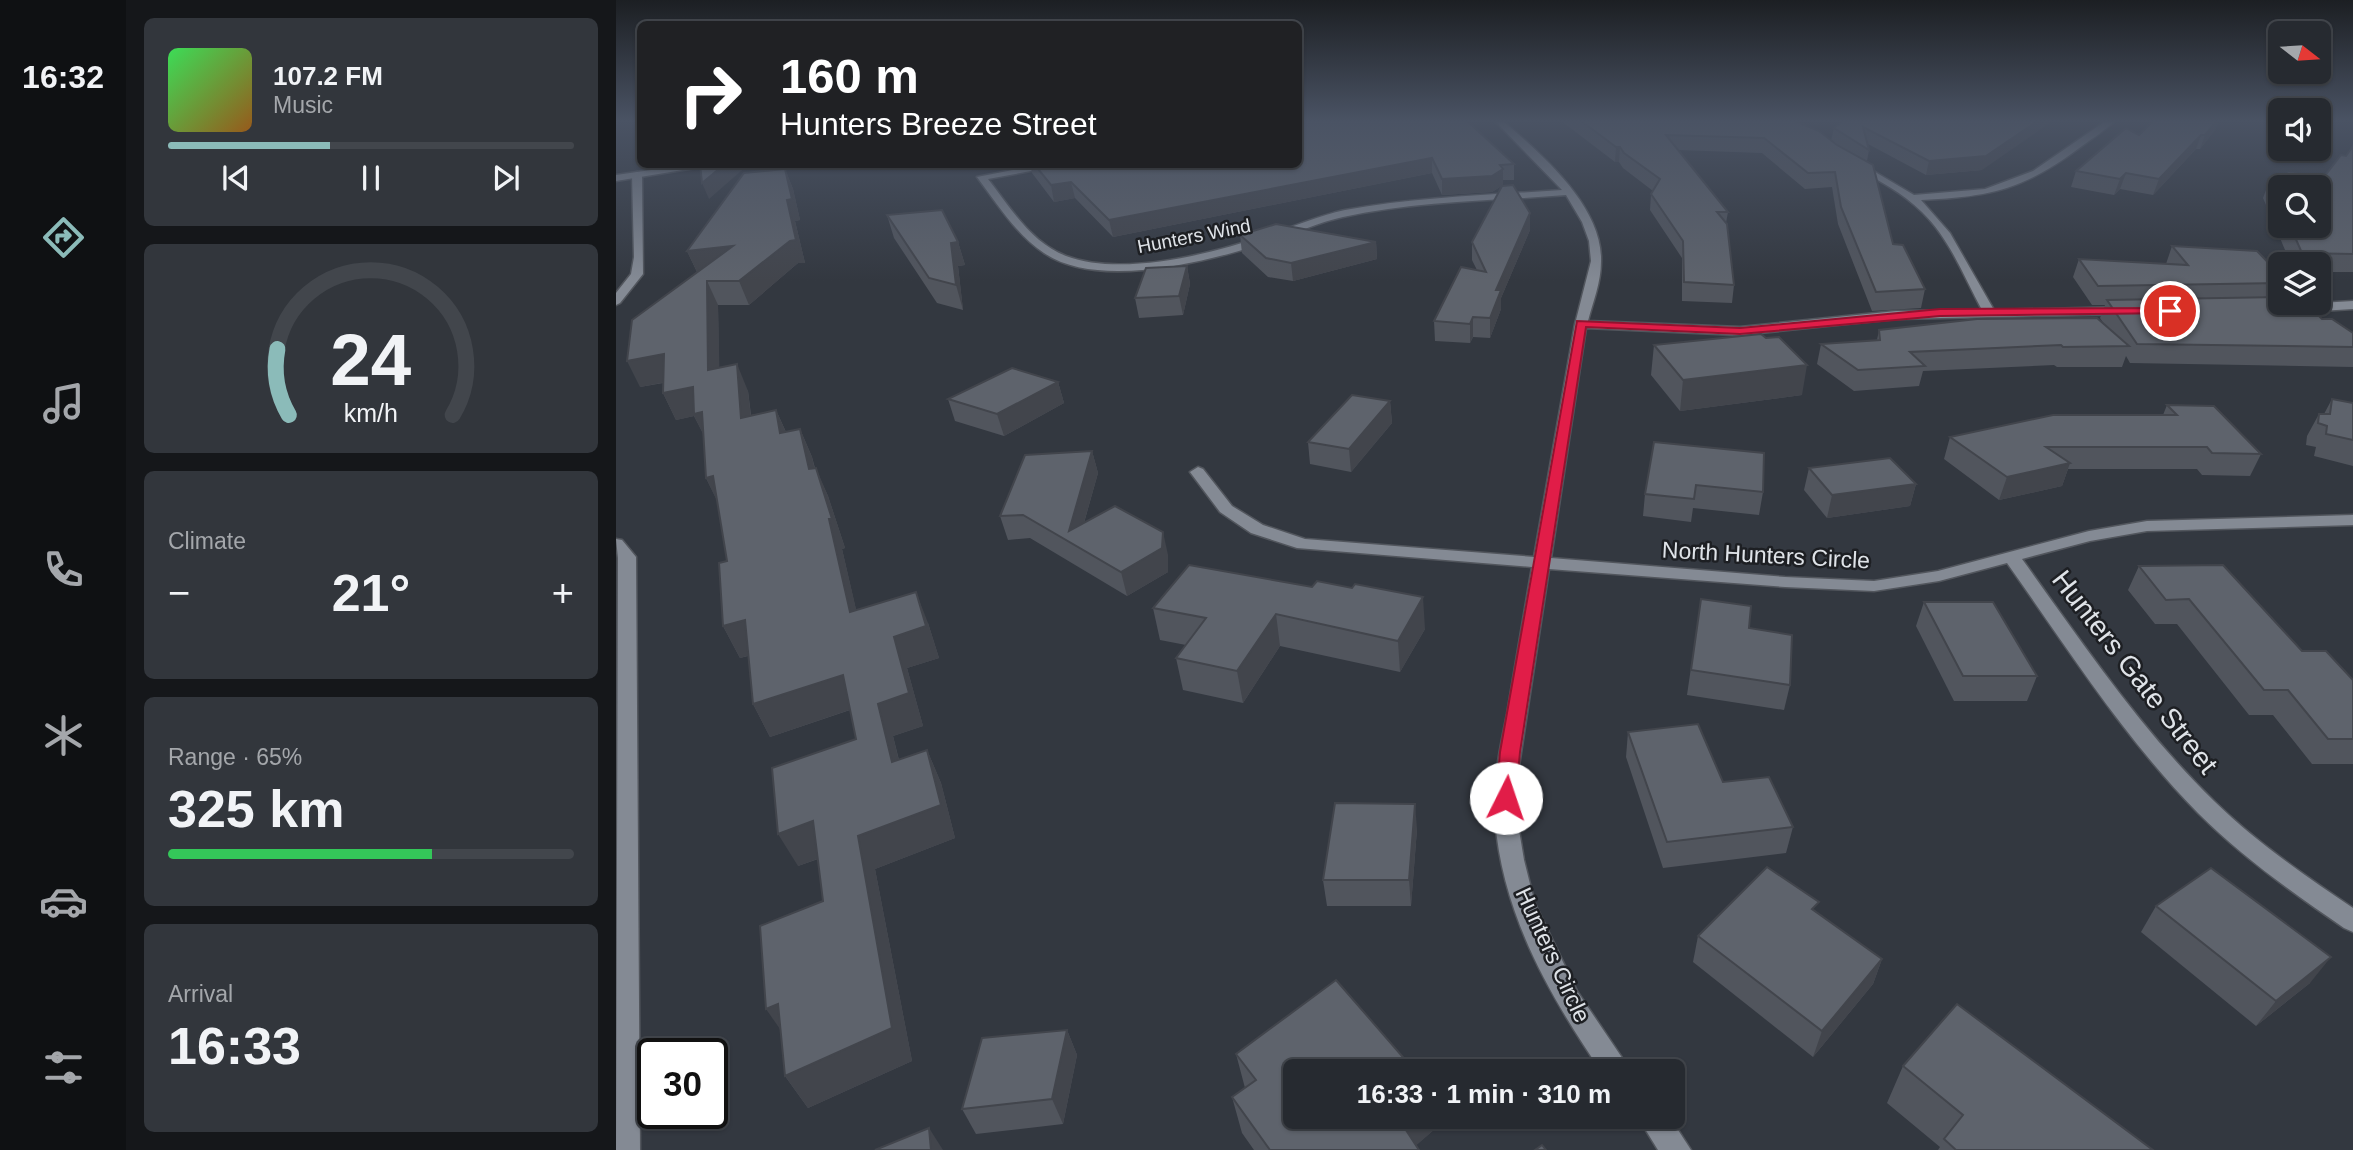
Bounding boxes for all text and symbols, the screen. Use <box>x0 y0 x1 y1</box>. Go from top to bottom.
north arrow <box>2268 21 2331 84</box>
map controls <box>2268 21 2331 315</box>
icon: right <box>665 49 756 140</box>
text: 160 m <box>780 49 919 103</box>
text: 16:32 <box>22 59 104 95</box>
text: 107.2 FM <box>273 61 383 91</box>
text: Music <box>273 92 333 118</box>
button: sound <box>2268 98 2331 161</box>
text: Hunters Breeze Street <box>780 106 1097 142</box>
icon: previous <box>217 159 255 197</box>
icon: pause <box>352 159 390 197</box>
icon: next <box>487 159 525 197</box>
button: search <box>2268 175 2331 238</box>
icon: directions <box>39 213 88 262</box>
street label: Hunters Wind <box>1135 215 1253 257</box>
button: layers <box>2268 252 2331 315</box>
pin <box>2140 281 2200 341</box>
icon: arrive <box>2151 292 2189 330</box>
text: 24 <box>331 319 412 400</box>
icon: music <box>39 379 88 428</box>
text: km/h <box>344 398 398 426</box>
text: Climate <box>168 528 246 554</box>
street label: North Hunters Circle <box>1661 537 1871 573</box>
icon: phone <box>39 545 88 594</box>
text: 21° <box>332 564 410 622</box>
street label: Hunters Gate Street <box>2046 564 2224 780</box>
text: − <box>168 572 190 614</box>
text: + <box>552 572 574 614</box>
icon: climate <box>39 711 88 760</box>
text: Range · 65% <box>168 744 302 770</box>
position arrow <box>1469 761 1543 835</box>
text: 325 km <box>168 780 344 838</box>
icon: car <box>39 877 88 926</box>
street label: Hunters Circle <box>1510 883 1596 1027</box>
text: Arrival <box>168 981 233 1007</box>
text: 16:33 <box>168 1017 301 1075</box>
speed limit sign: 30 <box>637 1038 728 1129</box>
icon: filters <box>39 1043 88 1092</box>
text: 16:33 · 1 min · 310 m <box>1357 1079 1611 1109</box>

